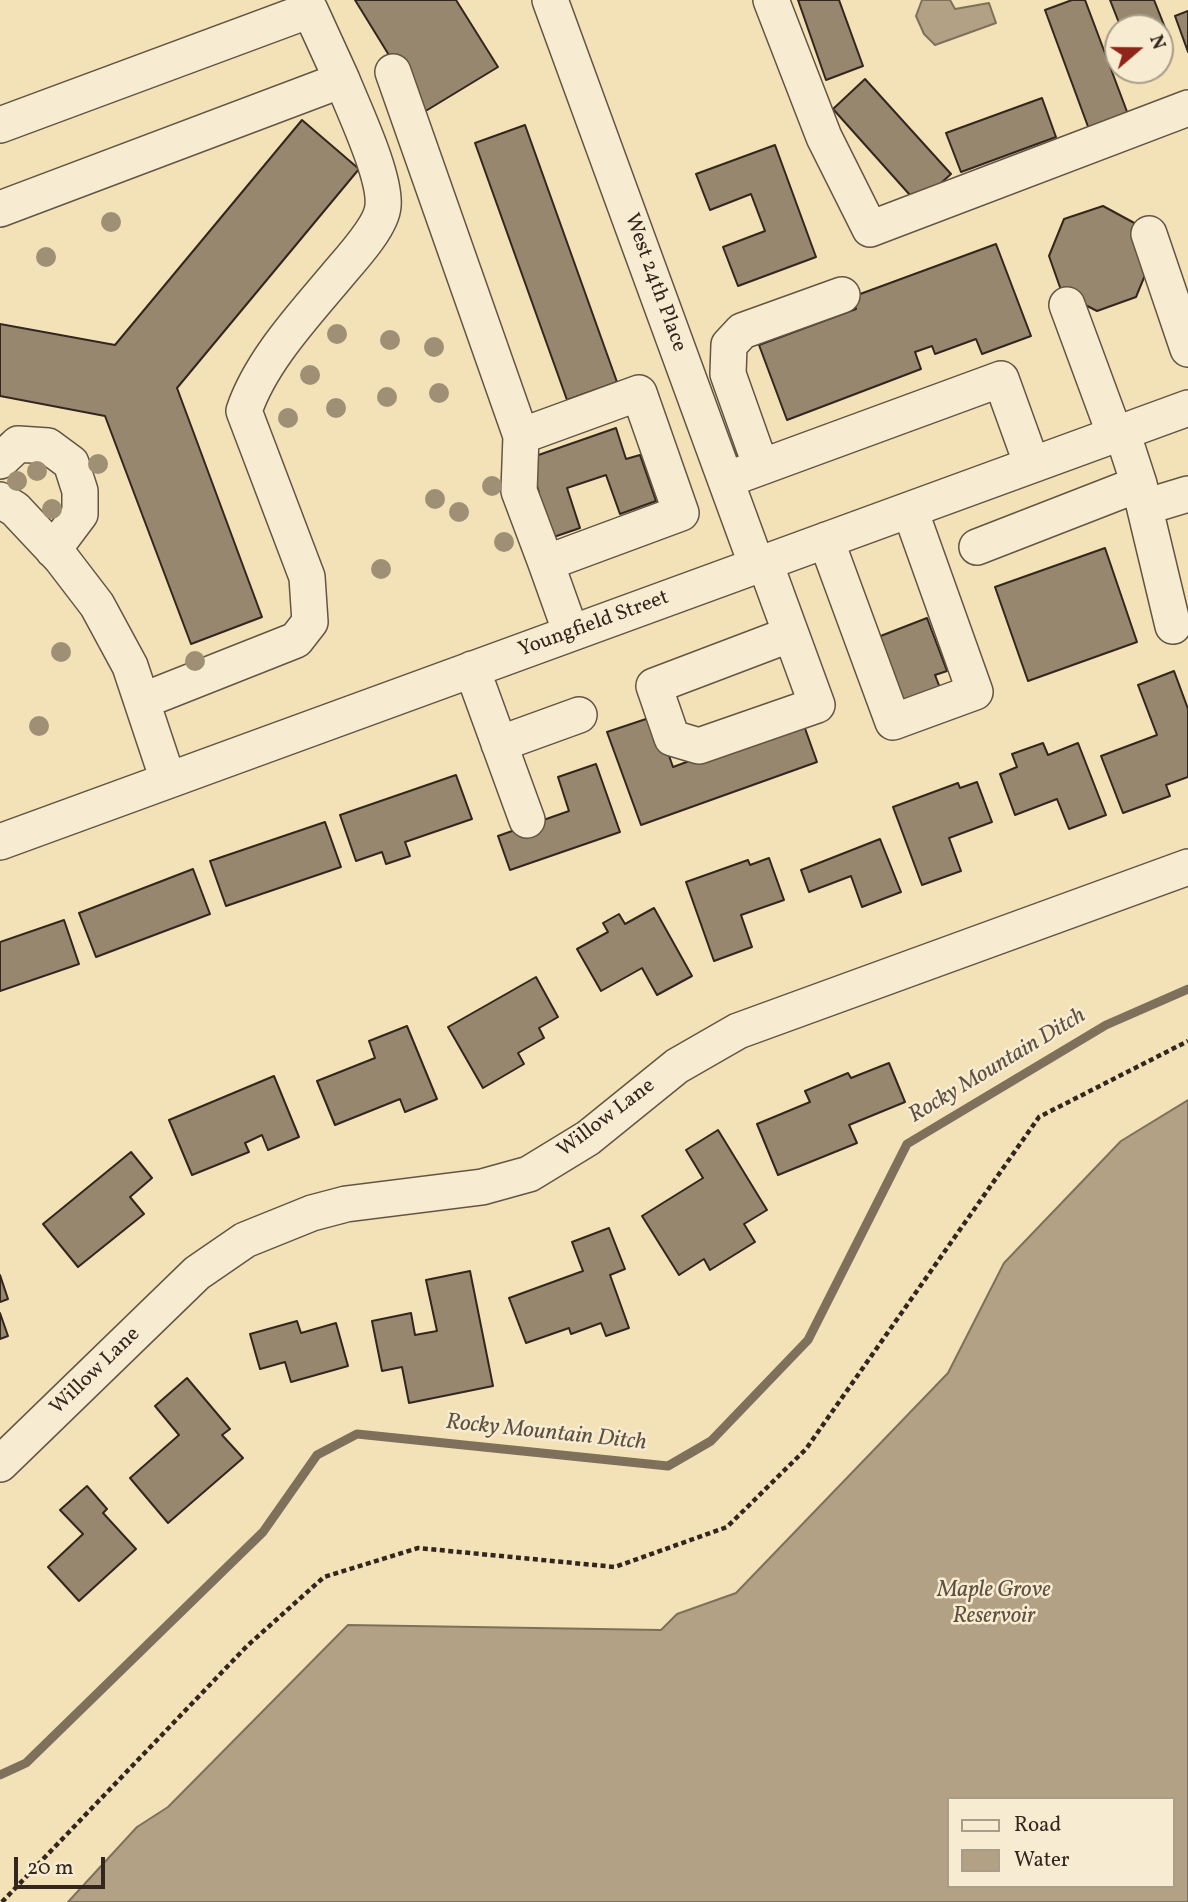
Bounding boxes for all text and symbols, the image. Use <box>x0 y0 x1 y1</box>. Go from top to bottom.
north arrow <box>1104 14 1174 84</box>
text: N <box>1142 32 1171 53</box>
street label: West 24th Place <box>617 210 691 356</box>
street label: Youngfield Street <box>515 586 673 664</box>
water label: Rocky Mountain Ditch <box>905 1003 1091 1131</box>
street label: Willow Lane <box>553 1074 661 1164</box>
street label: Willow Lane <box>46 1323 146 1421</box>
water label: Rocky Mountain Ditch <box>444 1410 648 1458</box>
water label: Maple Grove Reservoir <box>937 1578 1051 1632</box>
legend <box>946 1797 1174 1888</box>
text: Road <box>1014 1811 1061 1840</box>
scale bar <box>18 1842 108 1886</box>
text: Water <box>1014 1846 1070 1875</box>
text: 20 m <box>27 1854 73 1883</box>

